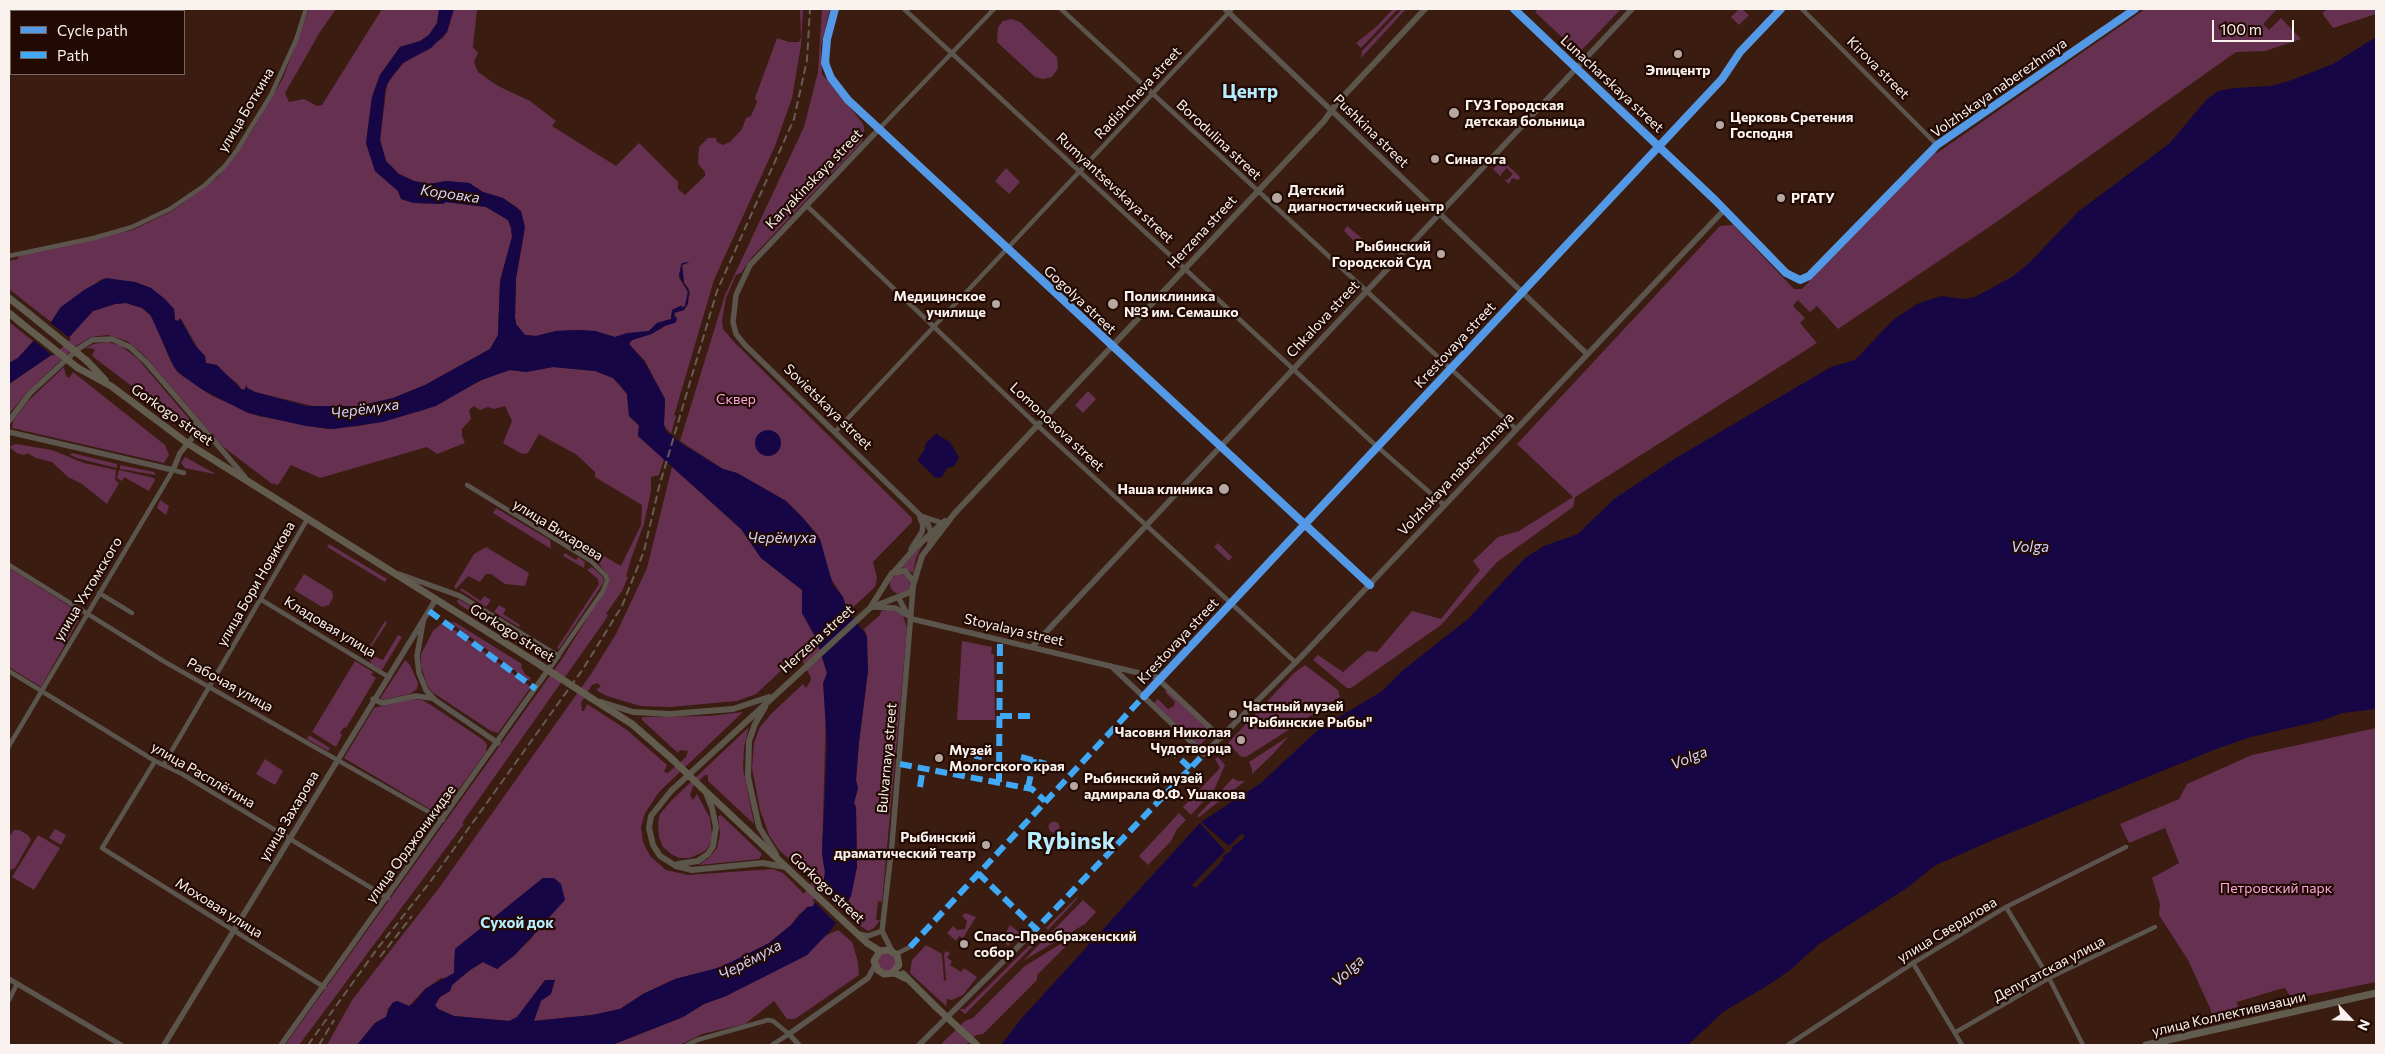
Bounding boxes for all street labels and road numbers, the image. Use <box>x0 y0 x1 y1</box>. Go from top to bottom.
street label: Lunacharskaya street <box>1557 32 1667 136</box>
street label: Kirova street <box>1843 33 1913 103</box>
street label: Volzhskaya naberezhnaya <box>1928 35 2070 141</box>
street label: Radishcheva street <box>1091 43 1185 143</box>
street label: улица Боткина <box>214 65 278 155</box>
street label: Pushkina street <box>1330 91 1412 171</box>
street label: Borodulina street <box>1173 96 1265 184</box>
street label: Karyakinskaya street <box>762 126 866 232</box>
street label: Rumyantsevskaya street <box>1053 129 1177 247</box>
street label: Herzena street <box>1164 192 1240 272</box>
street label: Gogolya street <box>1040 262 1120 338</box>
street label: Chkalova street <box>1283 277 1363 361</box>
street label: Krestovaya street <box>1411 299 1499 391</box>
street label: Sovietskaya street <box>780 361 876 453</box>
street label: Lomonosova street <box>1006 379 1108 475</box>
street label: Gorkogo street <box>128 381 216 449</box>
street label: Volzhskaya naberezhnaya <box>1395 409 1517 539</box>
street label: улица Вихарева <box>510 496 606 564</box>
street label: улица Бори Новикова <box>213 519 299 649</box>
street label: улица Ухтомского <box>50 534 126 644</box>
street label: Кладовая улица <box>281 593 379 661</box>
street label: Krestovaya street <box>1134 595 1222 687</box>
street label: Gorkogo street <box>467 600 557 666</box>
street label: Herzena street <box>777 601 857 677</box>
street label: Stoyalaya street <box>962 610 1066 650</box>
street label: Рабочая улица <box>184 654 276 716</box>
street label: Bulvarnaya street <box>874 702 900 814</box>
street label: улица Расплётина <box>148 738 258 812</box>
street label: улица Захарова <box>255 768 323 864</box>
street label: улица Орджоникидзе <box>363 782 459 906</box>
street label: Gorkogo street <box>786 849 868 927</box>
street label: Моховая улица <box>172 874 266 942</box>
street label: улица Свердлова <box>1894 894 2000 966</box>
street label: Депутатская улица <box>1990 932 2108 1006</box>
street label: улица Коллективизации <box>2150 988 2308 1040</box>

